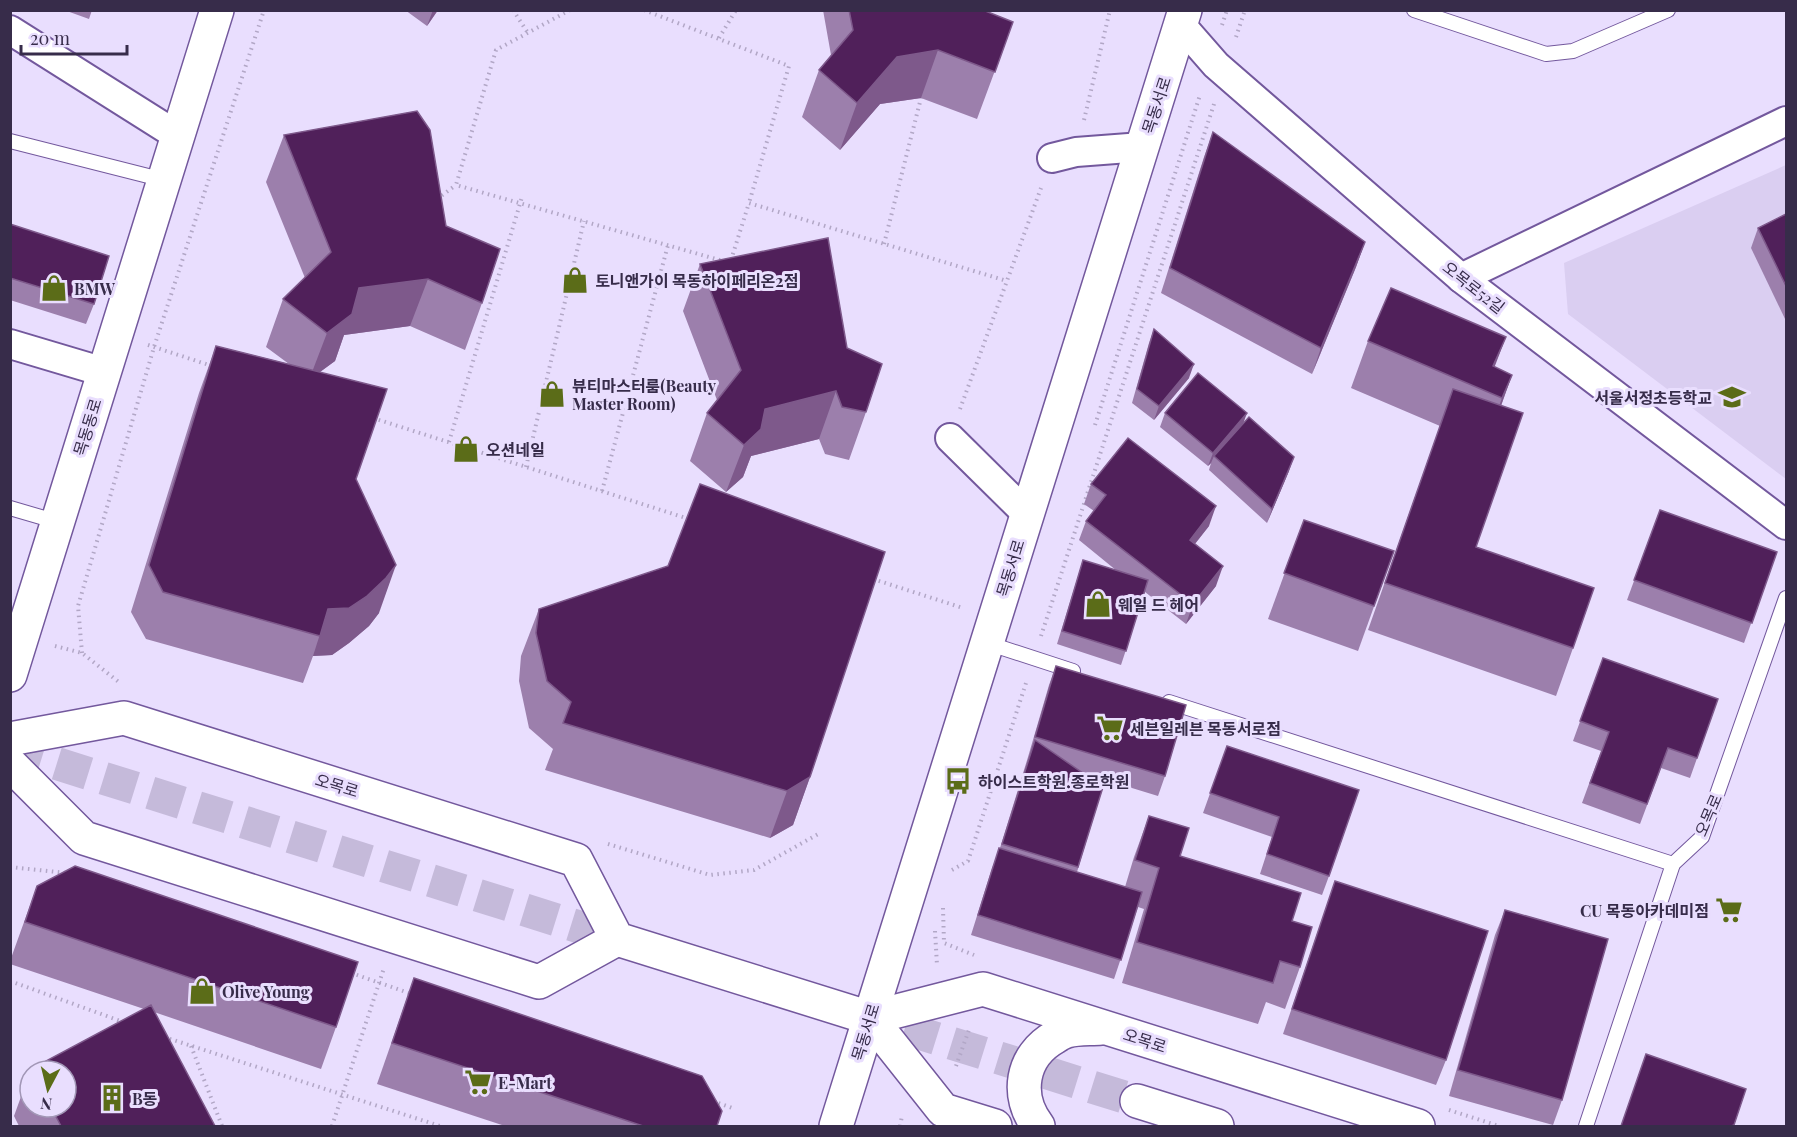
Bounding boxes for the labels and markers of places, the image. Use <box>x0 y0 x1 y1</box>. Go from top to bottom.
shop icon: 토니앤가이 목동하이페리온2점 <box>560 265 590 295</box>
place label: 토니앤가이 목동하이페리온2점 <box>595 270 798 291</box>
shop icon: BMW <box>39 273 69 303</box>
place label: BMW <box>74 278 116 299</box>
place label: 뷰티마스터룸(Beauty Master Room) <box>572 375 717 414</box>
shop icon: 뷰티마스터룸(Beauty Master Room) <box>537 379 567 409</box>
school or university icon: 서울서정초등학교 <box>1717 382 1747 412</box>
place label: 서울서정초등학교 <box>1594 387 1712 408</box>
shop icon: 오션네일 <box>451 434 481 464</box>
place label: 오션네일 <box>486 439 545 460</box>
shop icon: 웨일 드 헤어 <box>1083 589 1113 619</box>
place label: 웨일 드 헤어 <box>1118 594 1199 615</box>
supermarket icon: 세븐일레븐 목동서로점 <box>1095 713 1125 743</box>
place label: 세븐일레븐 목동서로점 <box>1130 718 1281 739</box>
bus stop icon: 하이스트학원.종로학원 <box>943 766 973 796</box>
place label: 하이스트학원.종로학원 <box>978 771 1130 792</box>
supermarket icon: CU 목동아카데미점 <box>1714 895 1744 925</box>
place label: CU 목동아카데미점 <box>1580 900 1709 921</box>
shop icon: Olive Young <box>187 976 217 1006</box>
place label: Olive Young <box>222 981 310 1002</box>
supermarket icon: E-Mart <box>463 1067 493 1097</box>
place label: E-Mart <box>498 1072 552 1093</box>
building icon: B동 <box>97 1083 127 1113</box>
place label: B동 <box>132 1088 157 1109</box>

